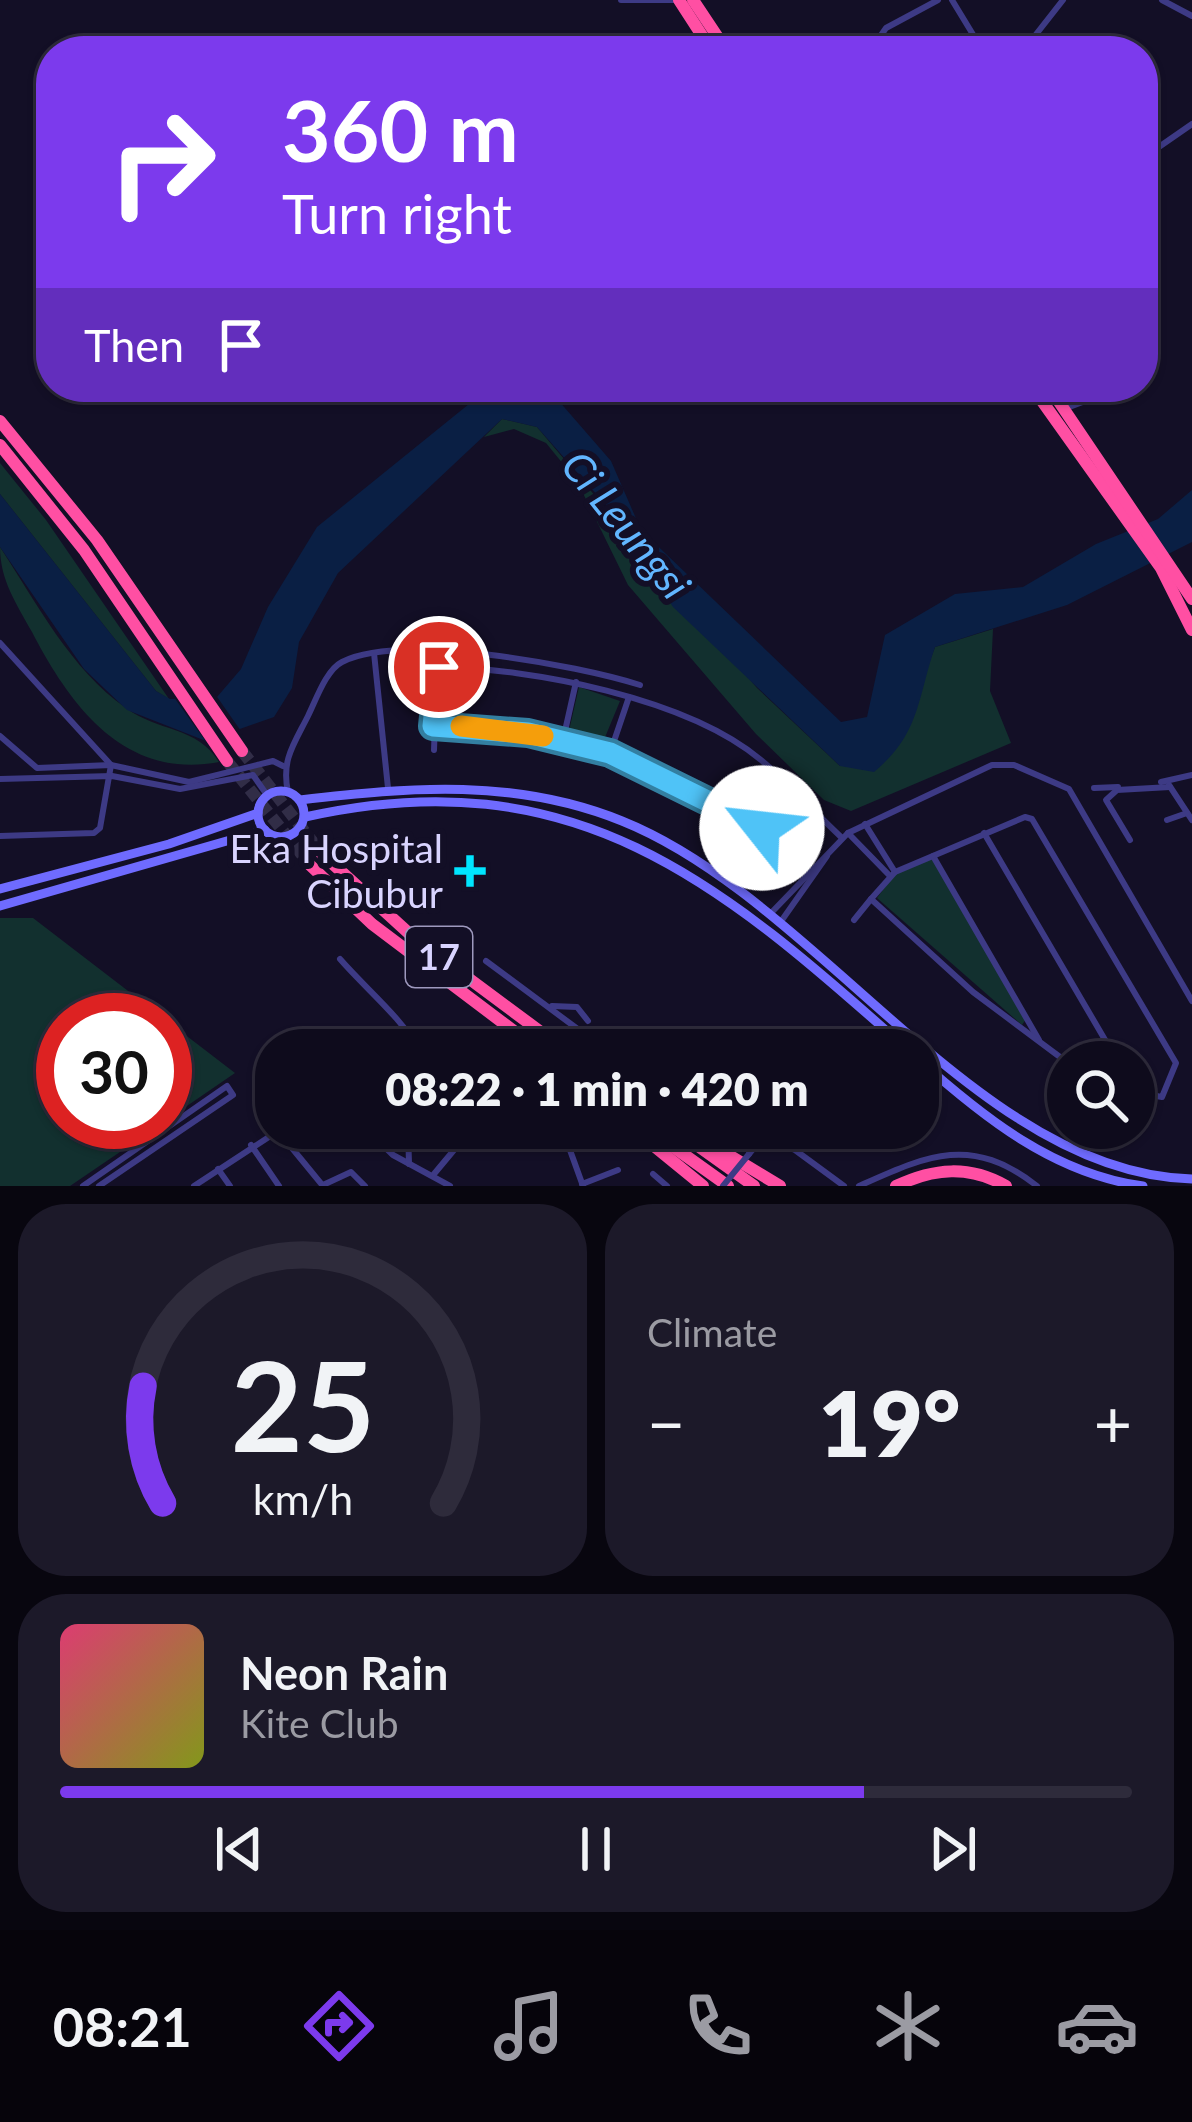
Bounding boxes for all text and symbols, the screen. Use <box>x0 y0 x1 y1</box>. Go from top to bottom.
text: 360 m <box>282 79 519 180</box>
icon: right <box>84 84 240 240</box>
text: Turn right <box>282 181 512 246</box>
icon: arrive <box>208 312 274 378</box>
text: Then <box>84 318 184 372</box>
water label: Ci Leungsi <box>552 440 702 609</box>
pin <box>388 616 490 718</box>
icon: arrive <box>406 634 472 700</box>
position arrow <box>699 765 825 891</box>
place label: Eka Hospital Cibubur <box>230 825 443 916</box>
marker: Eka Hospital Cibubur <box>454 855 486 887</box>
road number: 17 <box>406 927 472 987</box>
speed limit sign: 30 <box>36 993 192 1149</box>
map controls <box>1047 1041 1155 1149</box>
button: search <box>1047 1041 1155 1149</box>
text: 08:22 · 1 min · 420 m <box>385 1062 809 1116</box>
text: Climate <box>647 1309 777 1355</box>
text: 25 <box>230 1329 375 1479</box>
text: 19° <box>819 1368 960 1476</box>
text: − <box>647 1383 685 1462</box>
text: + <box>1094 1383 1132 1462</box>
text: km/h <box>252 1473 353 1524</box>
text: Neon Rain <box>240 1646 448 1700</box>
text: Kite Club <box>240 1700 399 1746</box>
icon: previous <box>206 1816 272 1882</box>
icon: pause <box>563 1816 629 1882</box>
icon: next <box>920 1816 986 1882</box>
icon: directions <box>297 1984 381 2068</box>
icon: music <box>487 1984 571 2068</box>
icon: phone <box>676 1984 760 2068</box>
icon: climate <box>866 1984 950 2068</box>
icon: car <box>1055 1984 1139 2068</box>
text: 08:21 <box>53 1994 192 2059</box>

